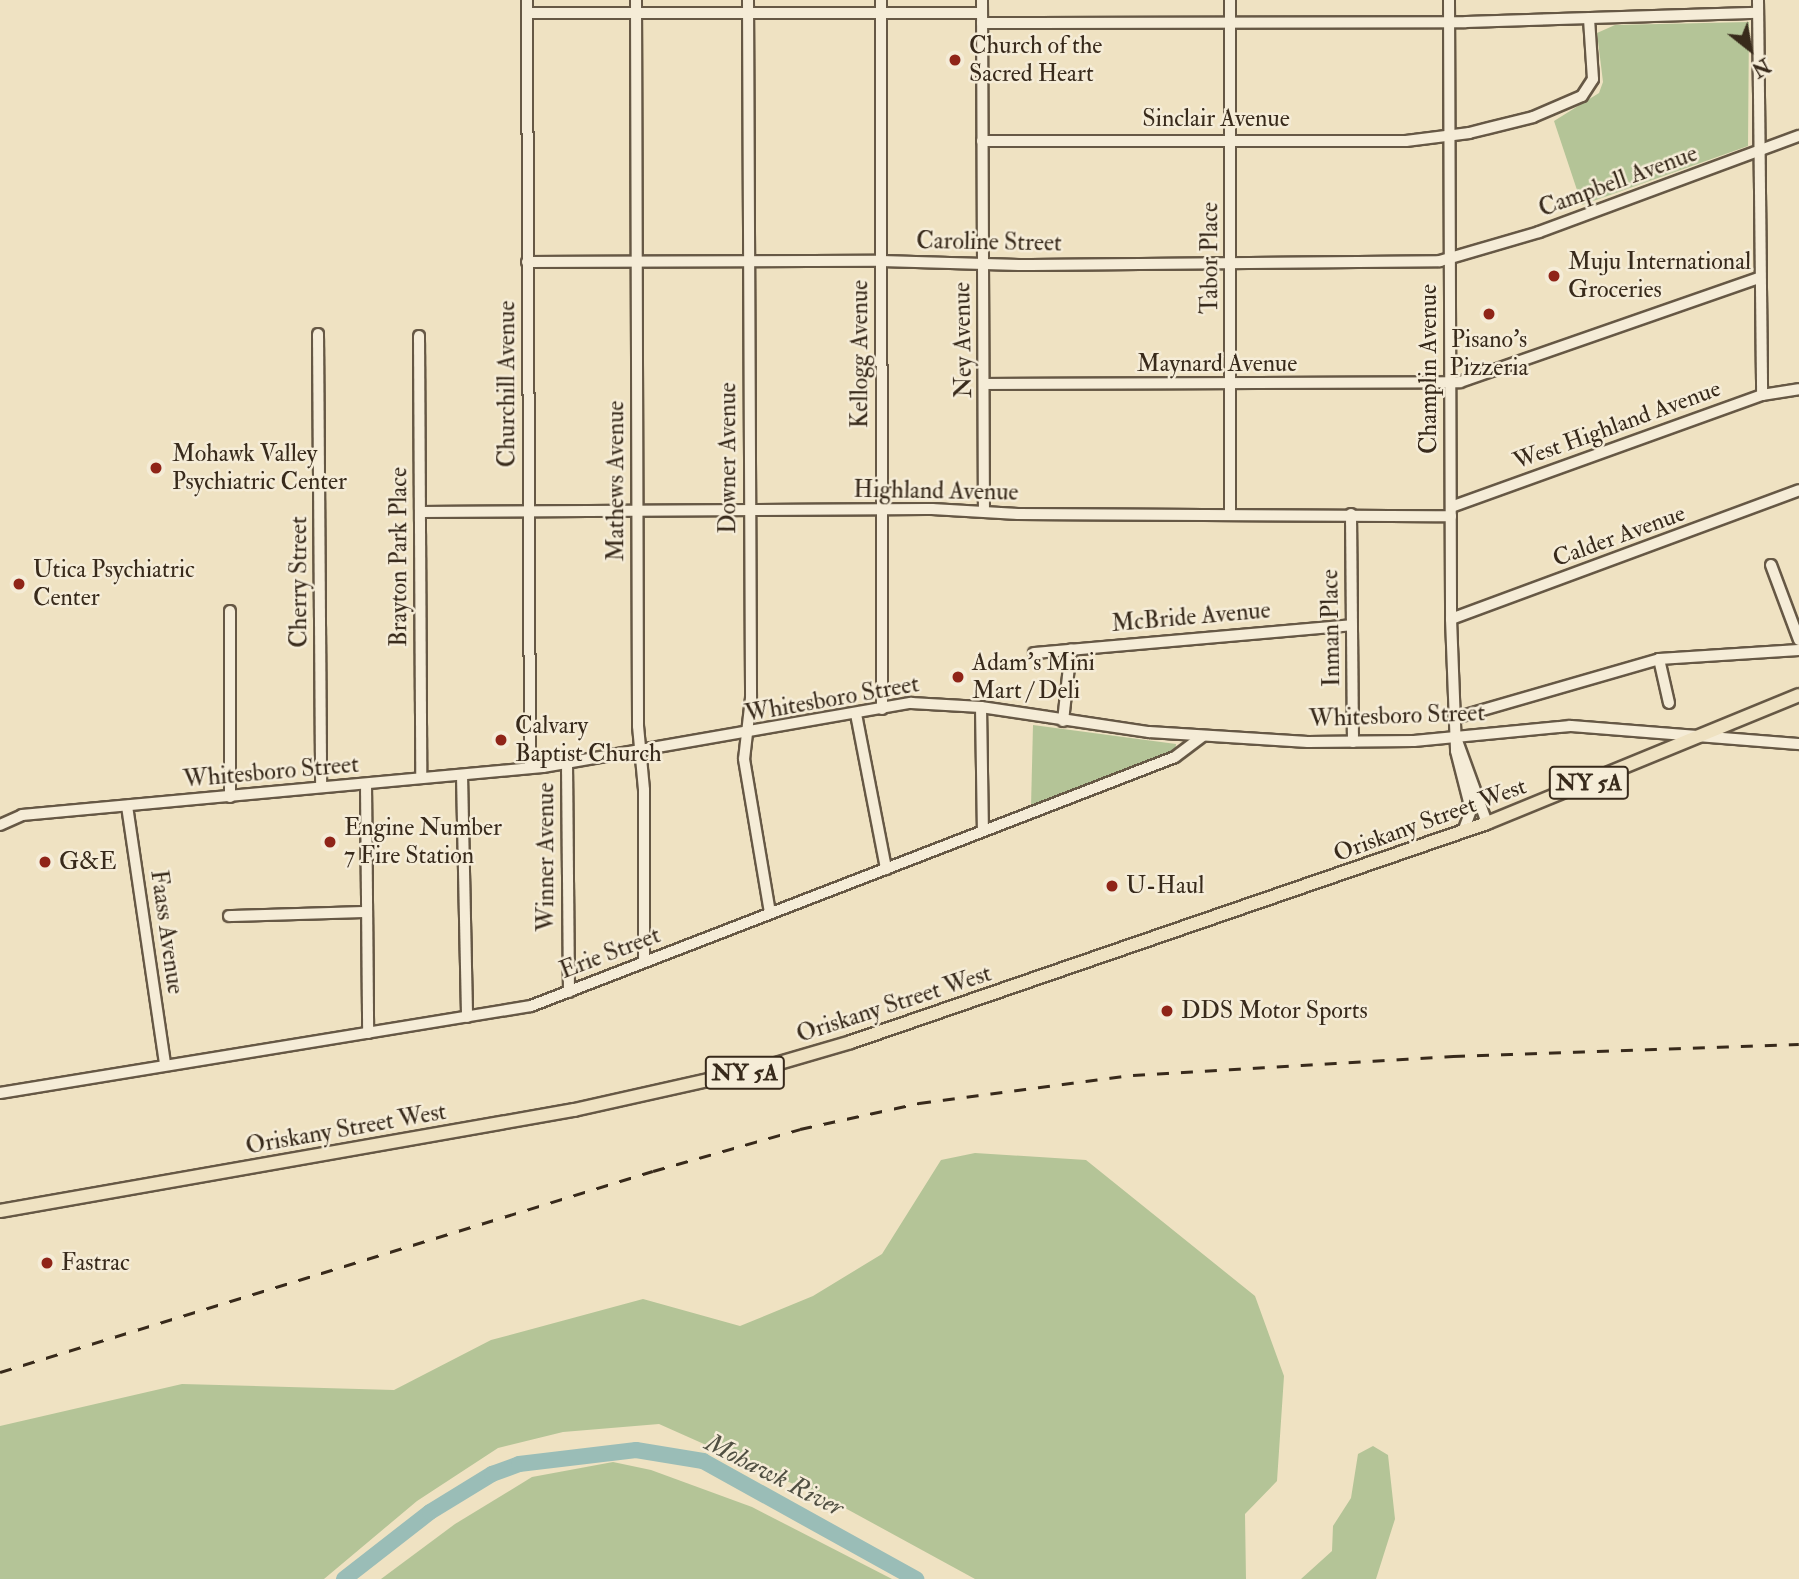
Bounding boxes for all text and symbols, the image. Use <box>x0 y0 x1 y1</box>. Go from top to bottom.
north arrow <box>1715 14 1785 84</box>
place label: Church of the Sacred Heart <box>969 32 1102 88</box>
marker: Church of the Sacred Heart <box>947 52 963 68</box>
text: N <box>1747 52 1774 82</box>
street label: Sinclair Avenue <box>1142 105 1290 133</box>
street label: Campbell Avenue <box>1535 139 1701 223</box>
street label: Tabor Place <box>1196 202 1224 314</box>
street label: Caroline Street <box>916 226 1062 258</box>
place label: Muju International Groceries <box>1568 248 1751 304</box>
marker: Muju International Groceries <box>1546 268 1562 284</box>
street label: Kellogg Avenue <box>846 280 874 428</box>
street label: Ney Avenue <box>948 282 978 398</box>
street label: Champlin Avenue <box>1415 284 1443 454</box>
street label: Churchill Avenue <box>493 301 521 467</box>
marker: Pisano's Pizzeria <box>1481 306 1497 322</box>
place label: Pisano's Pizzeria <box>1450 326 1528 382</box>
street label: Maynard Avenue <box>1137 350 1297 378</box>
street label: West Highland Avenue <box>1509 374 1725 476</box>
street label: Downer Avenue <box>714 382 742 534</box>
street label: Mathews Avenue <box>602 401 630 561</box>
place label: Mohawk Valley Psychiatric Center <box>172 440 347 496</box>
marker: Mohawk Valley Psychiatric Center <box>146 458 166 478</box>
street label: Brayton Park Place <box>385 467 413 647</box>
street label: Highland Avenue <box>853 475 1019 507</box>
street label: Calder Avenue <box>1549 499 1689 573</box>
street label: Cherry Street <box>285 516 313 648</box>
place label: Utica Psychiatric Center <box>33 556 195 612</box>
street label: Inman Place <box>1316 569 1346 687</box>
marker: Utica Psychiatric Center <box>11 576 27 592</box>
street label: McBride Avenue <box>1110 596 1272 638</box>
place label: Adam's Mini Mart / Deli <box>972 649 1095 705</box>
marker: Adam's Mini Mart / Deli <box>950 669 966 685</box>
street label: Whitesboro Street <box>743 670 921 728</box>
street label: Whitesboro Street <box>1308 699 1486 733</box>
place label: Calvary Baptist Church <box>515 712 661 768</box>
marker: Calvary Baptist Church <box>493 732 509 748</box>
street label: Whitesboro Street <box>182 750 360 794</box>
road number: NY 5A <box>1549 764 1629 803</box>
street label: Oriskany Street West <box>1330 772 1530 868</box>
street label: Winner Avenue <box>532 782 560 932</box>
place label: Engine Number 7 Fire Station <box>344 814 502 870</box>
marker: Engine Number 7 Fire Station <box>322 834 338 850</box>
place label: G&E <box>59 848 117 876</box>
marker: G&E <box>37 854 53 870</box>
street label: Faass Avenue <box>144 868 190 996</box>
place label: U-Haul <box>1126 872 1204 900</box>
marker: U-Haul <box>1104 878 1120 894</box>
street label: Erie Street <box>556 921 664 985</box>
street label: Oriskany Street West <box>793 959 995 1049</box>
place label: DDS Motor Sports <box>1181 997 1368 1025</box>
marker: DDS Motor Sports <box>1159 1003 1175 1019</box>
road number: NY 5A <box>705 1054 785 1092</box>
street label: Oriskany Street West <box>243 1097 449 1161</box>
place label: Fastrac <box>61 1249 130 1277</box>
marker: Fastrac <box>39 1255 55 1271</box>
water label: Mohawk River <box>700 1428 848 1524</box>

